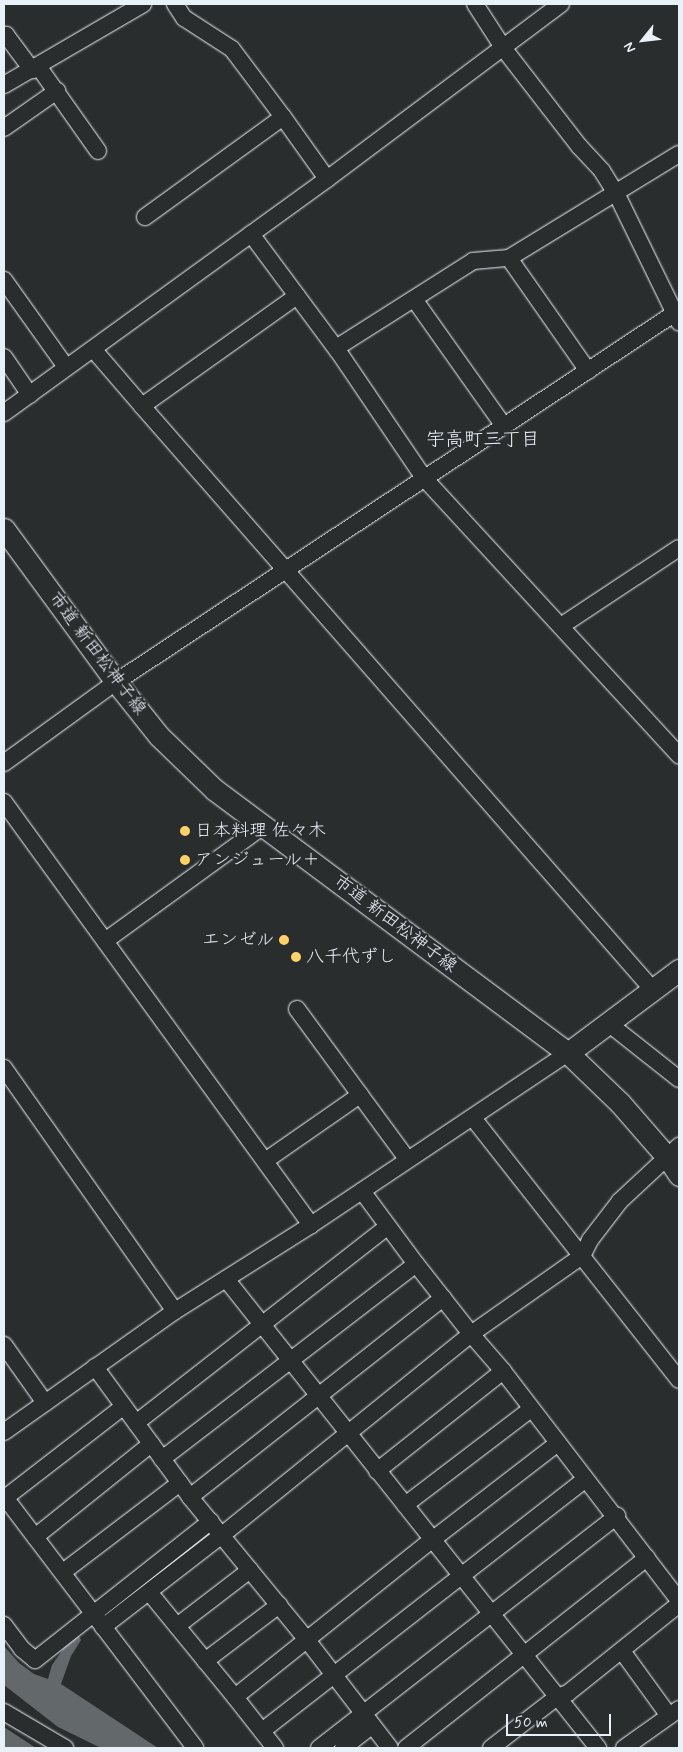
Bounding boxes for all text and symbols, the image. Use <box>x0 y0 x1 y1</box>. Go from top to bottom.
north arrow <box>618 15 668 65</box>
text: N <box>620 39 640 56</box>
district label: 宇高町三丁目 <box>426 429 540 451</box>
street label: 市道 新田松神子線 <box>44 588 150 720</box>
place label: 日本料理 佐々木 <box>195 820 326 842</box>
marker: 日本料理 佐々木 <box>179 825 191 837</box>
place label: アンジュール＋ <box>195 849 321 871</box>
marker: アンジュール＋ <box>179 854 191 866</box>
street label: 市道 新田松神子線 <box>329 871 461 977</box>
place label: エンゼル <box>202 929 274 951</box>
marker: エンゼル <box>278 934 290 946</box>
place label: 八千代ずし <box>306 946 396 968</box>
marker: 八千代ずし <box>290 951 302 963</box>
scale bar <box>508 1704 613 1736</box>
text: 50 m <box>514 1713 548 1733</box>

